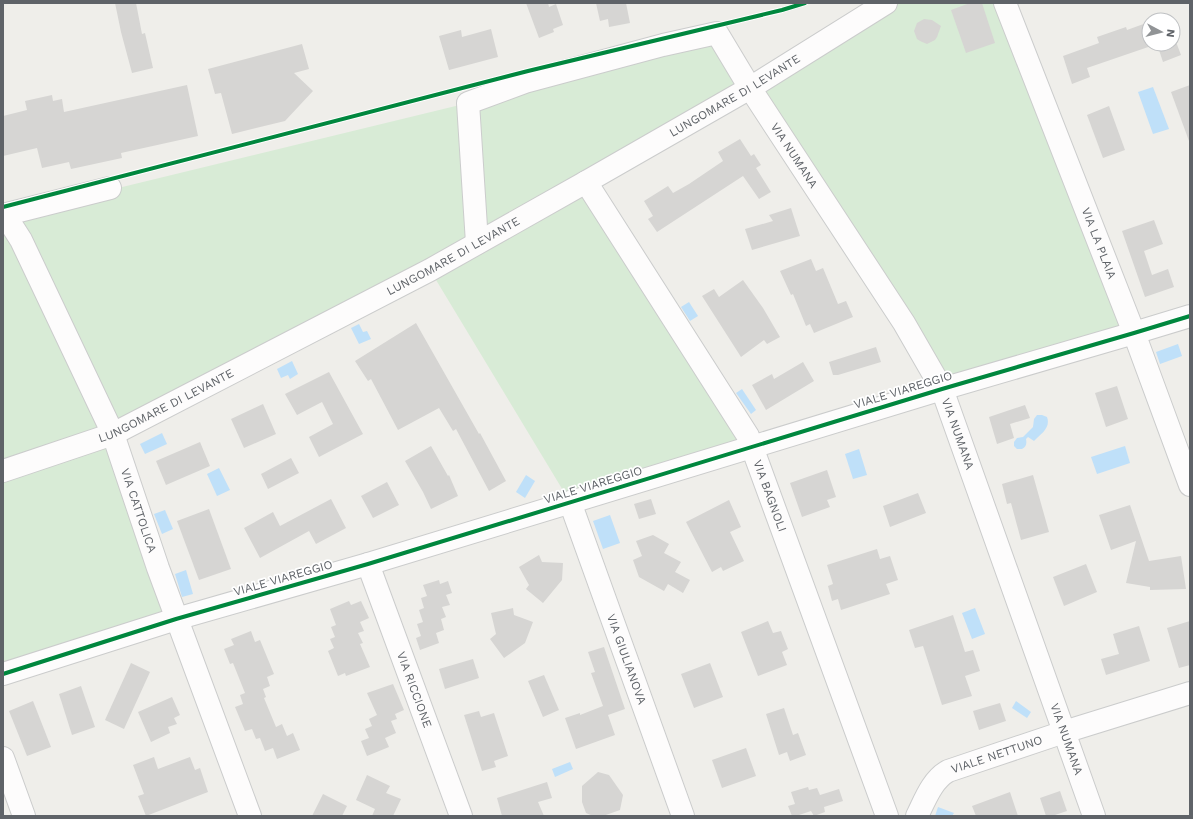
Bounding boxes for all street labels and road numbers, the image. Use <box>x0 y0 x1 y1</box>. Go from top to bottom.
street label: LUNGOMARE DI LEVANTE <box>667 51 803 140</box>
street label: VIA NUMANA <box>768 120 821 191</box>
street label: VIA LA PLAIA <box>1079 206 1119 281</box>
street label: LUNGOMARE DI LEVANTE <box>384 214 522 298</box>
street label: LUNGOMARE DI LEVANTE <box>97 366 236 445</box>
street label: VIALE VIAREGGIO <box>852 368 954 412</box>
street label: VIA NUMANA <box>939 396 977 472</box>
street label: VIA BAGNOLI <box>750 458 789 534</box>
street label: VIALE VIAREGGIO <box>542 463 644 507</box>
street label: VIA CATTOLICA <box>118 466 159 554</box>
street label: VIALE VIAREGGIO <box>232 557 334 599</box>
street label: VIA GIULIANOVA <box>604 612 649 706</box>
street label: VIA RICCIONE <box>394 650 435 730</box>
street label: VIA NUMANA <box>1047 701 1086 777</box>
street label: VIALE NETTUNO <box>949 733 1044 776</box>

